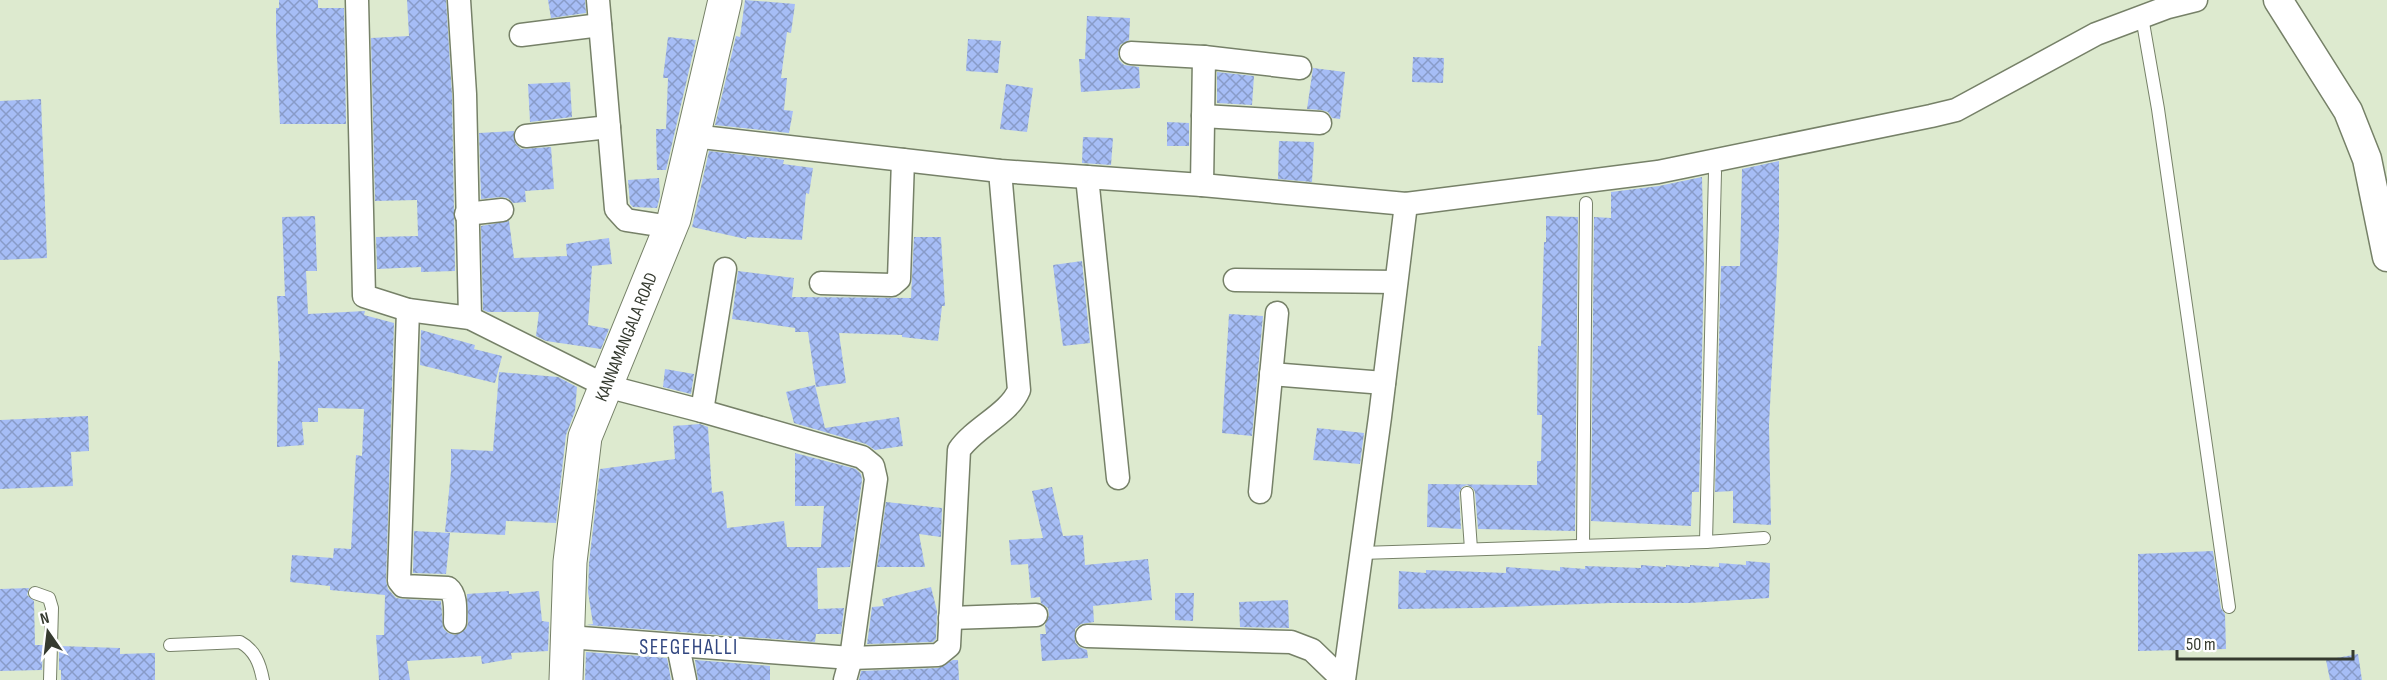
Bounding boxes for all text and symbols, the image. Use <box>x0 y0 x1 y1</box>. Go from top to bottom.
street label: KANNAMANGALA ROAD <box>591 270 662 405</box>
north arrow <box>18 602 78 662</box>
text: N <box>38 609 51 629</box>
scale bar <box>2177 623 2352 661</box>
text: 50 m <box>2186 634 2216 655</box>
district label: SEEGEHALLI <box>639 635 739 660</box>

